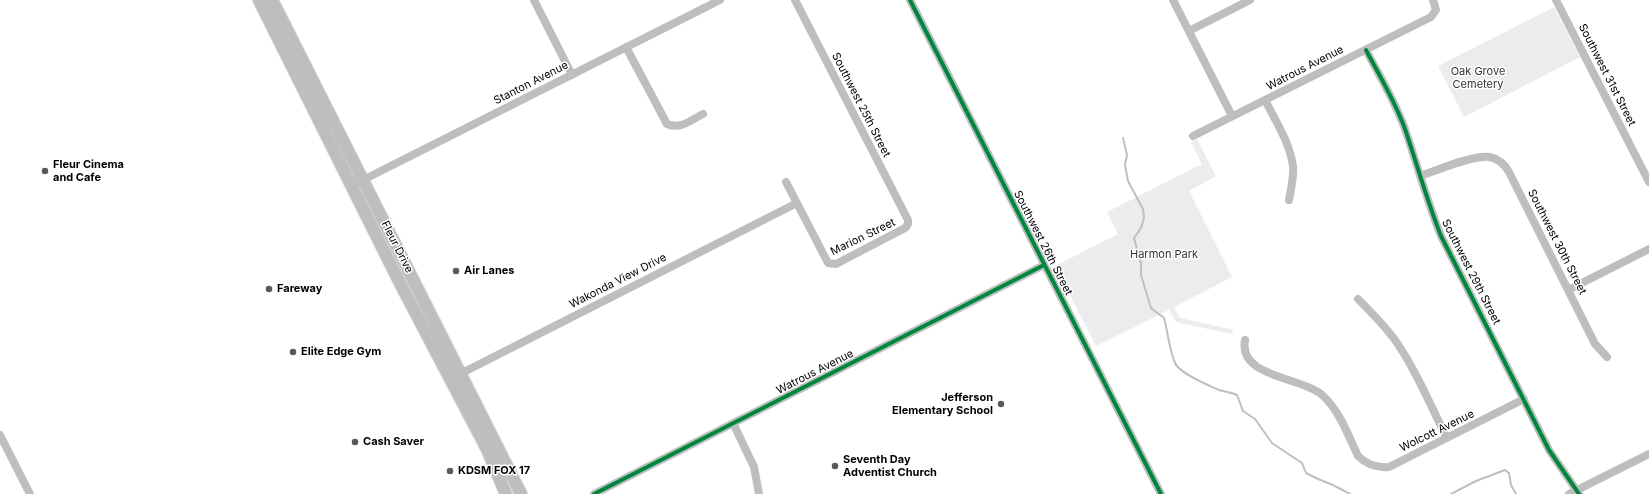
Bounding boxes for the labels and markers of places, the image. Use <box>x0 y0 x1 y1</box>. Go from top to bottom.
place label: Fleur Cinema and Cafe <box>53 158 124 184</box>
marker: Fleur Cinema and Cafe <box>40 166 50 176</box>
place label: Air Lanes <box>464 264 514 278</box>
marker: Air Lanes <box>451 266 461 276</box>
place label: Fareway <box>277 282 322 296</box>
marker: Fareway <box>264 284 274 294</box>
place label: Elite Edge Gym <box>301 345 381 359</box>
marker: Elite Edge Gym <box>288 347 298 357</box>
place label: Jefferson Elementary School <box>892 391 993 417</box>
marker: Jefferson Elementary School <box>996 399 1006 409</box>
place label: Cash Saver <box>363 435 424 449</box>
marker: Cash Saver <box>350 437 360 447</box>
place label: Seventh Day Adventist Church <box>843 453 937 479</box>
marker: Seventh Day Adventist Church <box>830 461 840 471</box>
place label: KDSM FOX 17 <box>458 464 530 478</box>
marker: KDSM FOX 17 <box>445 466 455 476</box>

